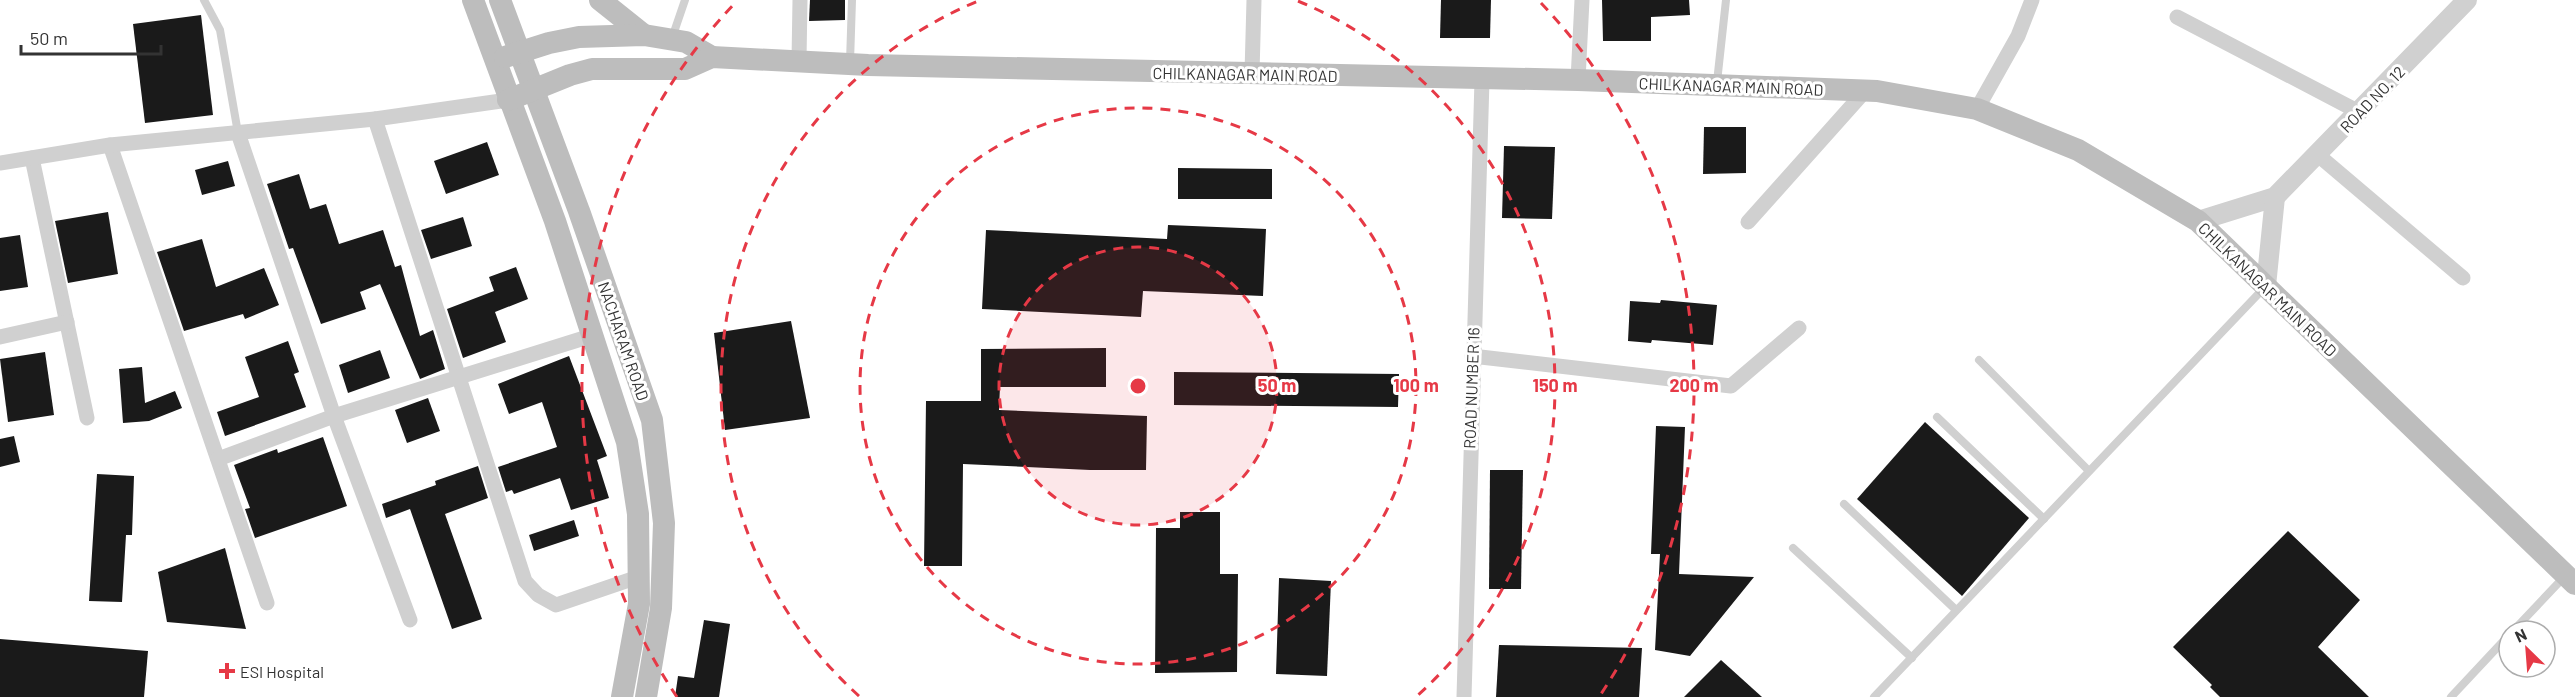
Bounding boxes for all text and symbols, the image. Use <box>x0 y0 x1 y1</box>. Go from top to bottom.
scale bar <box>21 18 160 56</box>
text: 50 m <box>30 27 68 49</box>
street label: ROAD NO. 12 <box>2336 62 2408 136</box>
street label: CHILKANAGAR MAIN ROAD <box>1152 63 1338 85</box>
street label: CHILKANAGAR MAIN ROAD <box>1638 73 1824 99</box>
street label: CHILKANAGAR MAIN ROAD <box>2195 218 2341 360</box>
street label: NACHARAM ROAD <box>595 279 653 403</box>
street label: ROAD NUMBER 16 <box>1459 327 1483 449</box>
text: 50 m <box>1258 374 1296 396</box>
text: 100 m <box>1393 374 1439 396</box>
text: 150 m <box>1533 374 1577 396</box>
text: 200 m <box>1669 374 1719 396</box>
centre of rings <box>1128 376 1148 396</box>
north arrow <box>2497 619 2557 679</box>
text: N <box>2512 624 2529 646</box>
marker: ESI Hospital <box>218 662 236 680</box>
place label: ESI Hospital <box>240 662 324 681</box>

